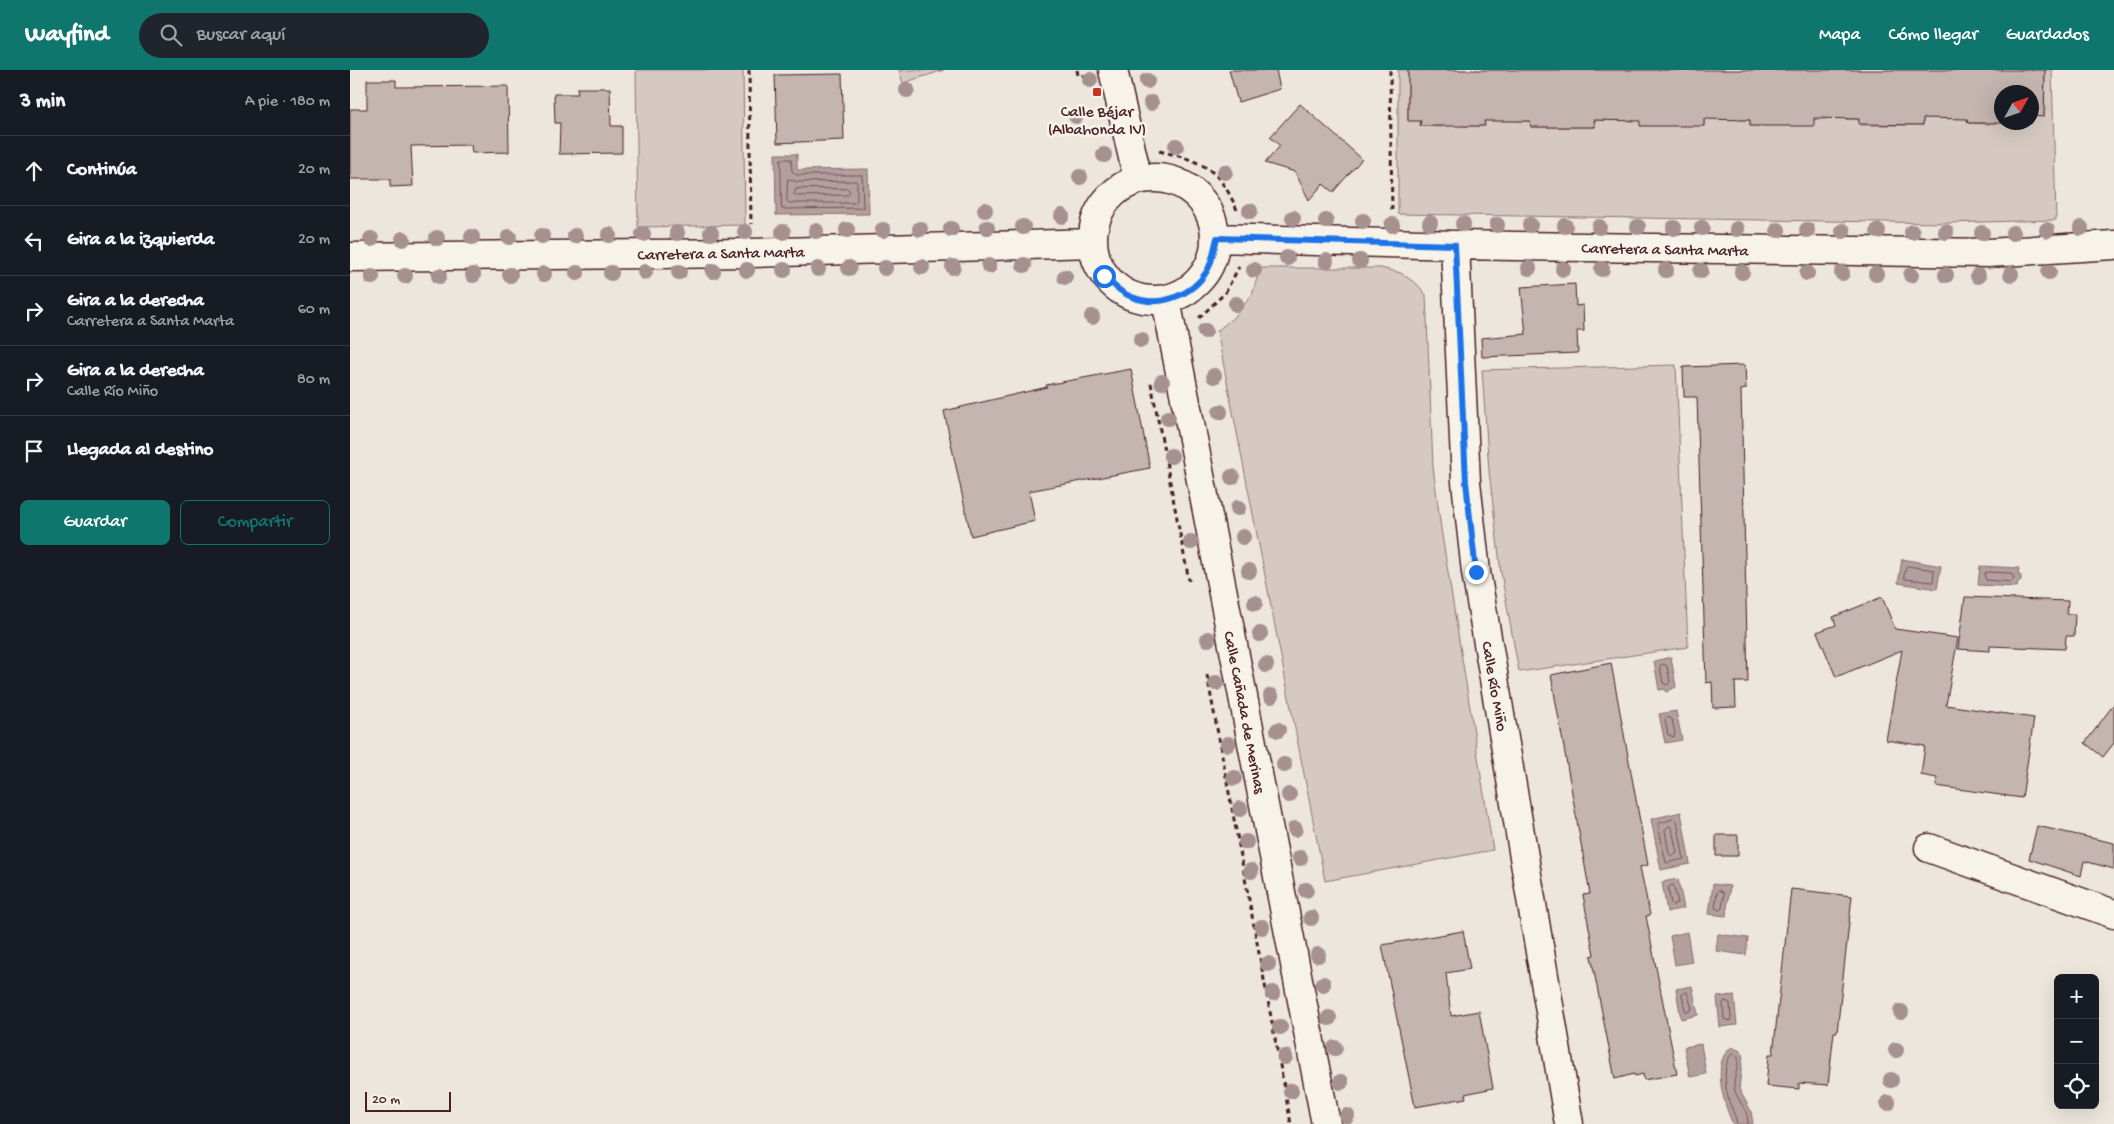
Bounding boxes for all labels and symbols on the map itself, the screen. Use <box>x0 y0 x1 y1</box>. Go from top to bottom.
north arrow <box>1994 85 2039 130</box>
marker: Calle Béjar (Albahonda IV) <box>1091 86 1103 98</box>
place label: Calle Béjar (Albahonda IV) <box>1048 104 1146 141</box>
street label: Carretera a Santa Marta <box>1581 241 1750 262</box>
street label: Carretera a Santa Marta <box>637 245 806 266</box>
route start <box>1093 265 1116 288</box>
route end <box>1465 561 1488 584</box>
street label: Calle Cañada de Merinas <box>1217 630 1268 797</box>
street label: Calle Río Miño <box>1475 640 1510 733</box>
scale bar <box>365 1089 451 1112</box>

